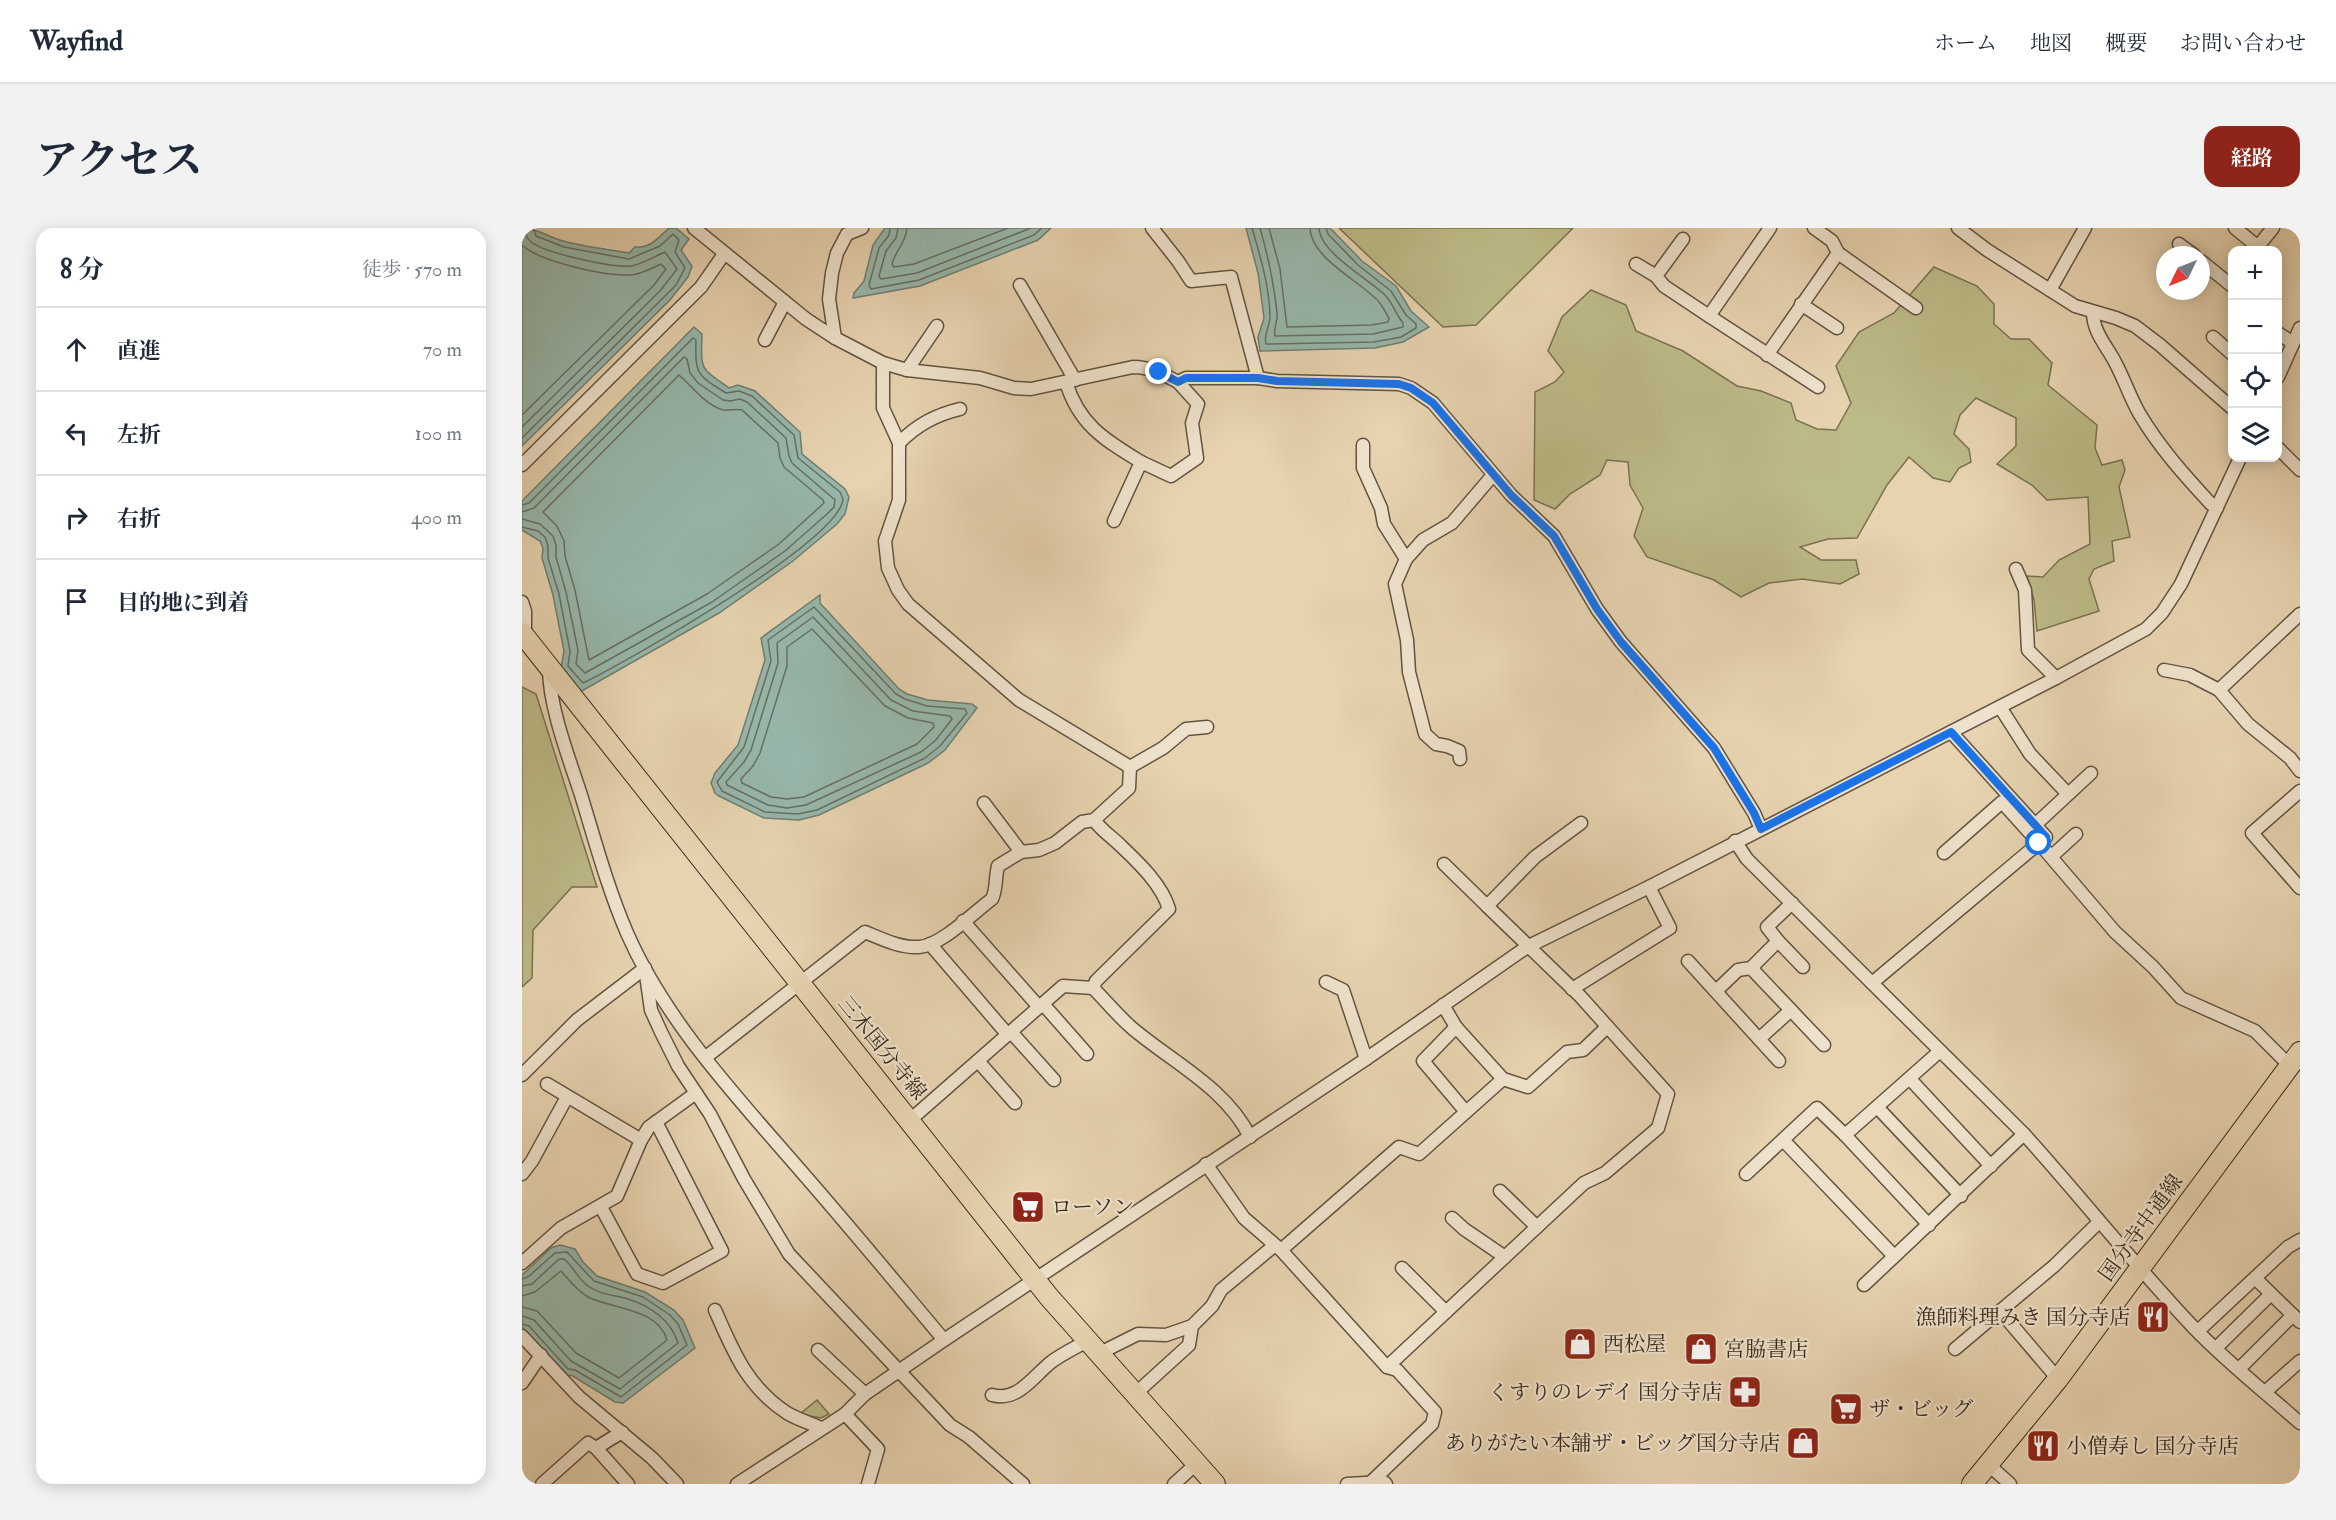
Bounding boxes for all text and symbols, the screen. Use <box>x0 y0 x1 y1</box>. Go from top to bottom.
text: Wayfind <box>30 24 123 59</box>
text: ホーム <box>1934 30 1997 57</box>
text: 地図 <box>2030 30 2072 57</box>
text: 概要 <box>2105 30 2147 57</box>
text: お問い合わせ <box>2180 30 2306 57</box>
button: 経路 <box>2204 126 2300 187</box>
text: アクセス <box>36 135 203 187</box>
north arrow <box>2156 246 2210 300</box>
map controls <box>2228 246 2282 462</box>
button: + <box>2228 246 2282 300</box>
text: 8 分 <box>60 254 104 286</box>
text: 徒歩 · 570 m <box>362 257 462 282</box>
button: − <box>2228 300 2282 354</box>
icon: ahead <box>60 333 93 366</box>
text: 直進 <box>117 337 161 365</box>
text: 70 m <box>423 337 462 362</box>
button: locate <box>2228 354 2282 408</box>
route end <box>1145 358 1171 384</box>
button: layers <box>2228 408 2282 462</box>
icon: left <box>60 417 93 450</box>
text: 左折 <box>117 421 161 449</box>
text: 100 m <box>415 421 462 446</box>
icon: right <box>60 501 93 534</box>
text: 右折 <box>117 505 161 533</box>
text: 400 m <box>411 505 462 530</box>
icon: arrive <box>60 585 93 618</box>
text: 目的地に到着 <box>117 589 249 617</box>
route start <box>2025 829 2051 855</box>
street label: 三木国分寺線 <box>832 991 932 1105</box>
street label: 国分寺中通線 <box>2093 1169 2189 1287</box>
supermarket icon: ローソン <box>1010 1189 1046 1225</box>
place label: ローソン <box>1051 1194 1134 1221</box>
restaurant icon: 漁師料理みき 国分寺店 <box>2135 1299 2171 1335</box>
place label: 漁師料理みき 国分寺店 <box>1916 1304 2130 1331</box>
shop icon: 西松屋 <box>1562 1326 1598 1362</box>
place label: 西松屋 <box>1603 1331 1666 1358</box>
shop icon: 宮脇書店 <box>1683 1331 1719 1367</box>
place label: 宮脇書店 <box>1724 1336 1808 1363</box>
pharmacy icon: くすりのレデイ 国分寺店 <box>1727 1374 1763 1410</box>
place label: くすりのレデイ 国分寺店 <box>1488 1379 1722 1406</box>
supermarket icon: ザ・ビッグ <box>1828 1391 1864 1427</box>
place label: ザ・ビッグ <box>1869 1396 1973 1423</box>
shop icon: ありがたい本舗ザ・ビッグ国分寺店 <box>1785 1425 1821 1461</box>
restaurant icon: 小僧寿し 国分寺店 <box>2025 1428 2061 1464</box>
place label: ありがたい本舗ザ・ビッグ国分寺店 <box>1445 1430 1780 1457</box>
place label: 小僧寿し 国分寺店 <box>2066 1433 2238 1460</box>

